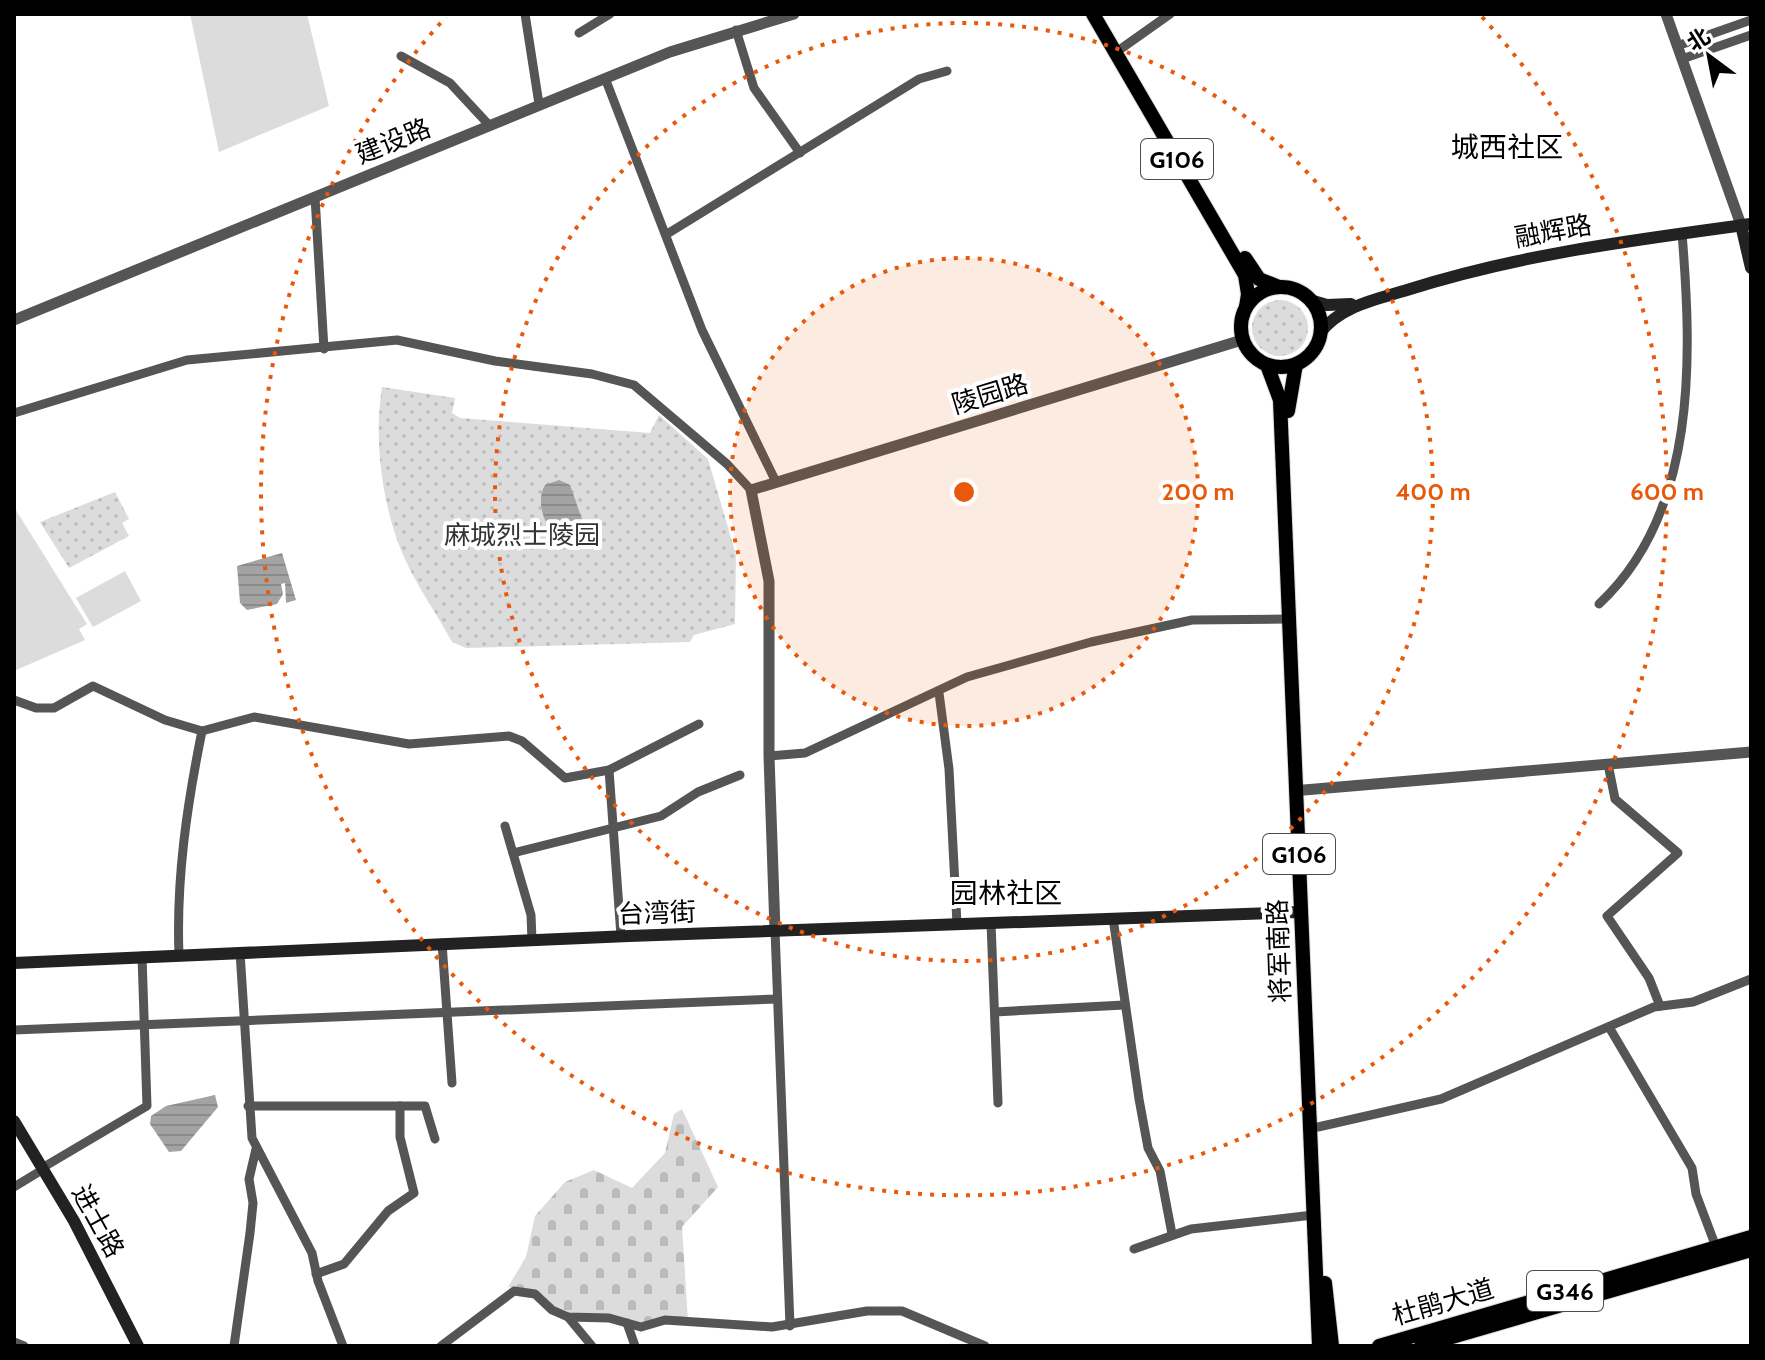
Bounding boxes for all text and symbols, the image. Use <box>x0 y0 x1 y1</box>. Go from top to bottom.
north arrow <box>1669 16 1749 96</box>
text: 北 <box>1682 22 1715 57</box>
street label: 建设路 <box>351 112 435 170</box>
district label: 城西社区 <box>1451 130 1563 164</box>
road number: G106 <box>1141 139 1213 179</box>
street label: 融辉路 <box>1512 208 1594 254</box>
street label: 陵园路 <box>948 367 1032 421</box>
text: 200 m <box>1162 477 1234 506</box>
text: 400 m <box>1395 477 1471 506</box>
text: 600 m <box>1630 477 1704 506</box>
centre of rings <box>950 478 978 506</box>
park label: 麻城烈士陵园 <box>444 519 600 551</box>
road number: G106 <box>1263 834 1335 874</box>
district label: 园林社区 <box>950 876 1062 910</box>
street label: 台湾街 <box>617 896 697 930</box>
street label: 将军南路 <box>1261 898 1297 1004</box>
street label: 进士路 <box>65 1179 131 1263</box>
road number: G346 <box>1527 1271 1603 1311</box>
street label: 杜鹃大道 <box>1389 1272 1497 1332</box>

